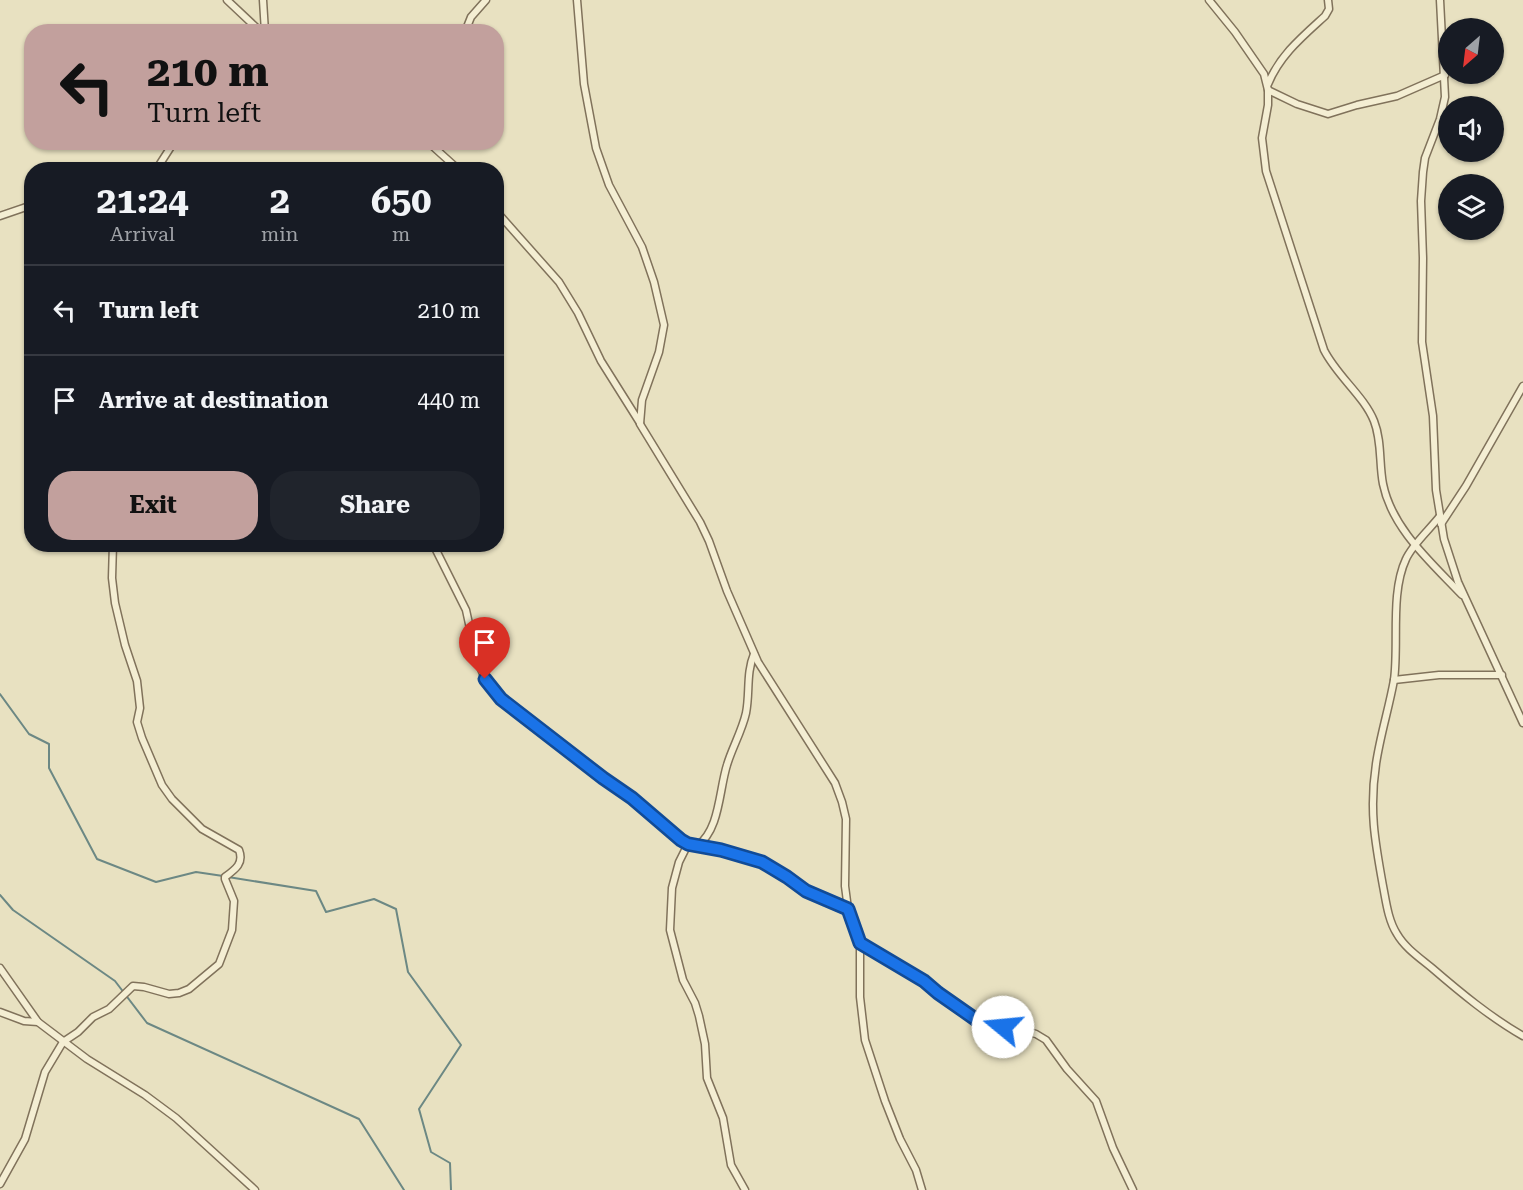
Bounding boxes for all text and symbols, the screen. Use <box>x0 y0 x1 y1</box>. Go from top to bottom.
north arrow <box>1438 18 1504 84</box>
map controls <box>1438 18 1504 240</box>
text: 210 m <box>147 47 269 96</box>
icon: left <box>48 48 126 126</box>
button: sound <box>1438 96 1504 162</box>
text: Turn left <box>147 97 261 129</box>
button: layers <box>1438 174 1504 240</box>
text: 21:24 <box>97 180 188 222</box>
text: 2 <box>270 180 290 222</box>
text: 650 <box>371 180 431 222</box>
text: Arrival <box>110 222 175 246</box>
text: min <box>261 222 298 246</box>
text: m <box>392 222 410 246</box>
icon: left <box>48 294 81 327</box>
text: Turn left <box>99 298 199 323</box>
text: 210 m <box>417 298 480 323</box>
icon: arrive <box>48 384 81 417</box>
text: Arrive at destination <box>99 388 328 413</box>
text: 440 m <box>417 388 480 413</box>
button: Exit <box>48 471 258 540</box>
button: Share <box>270 471 480 540</box>
pin <box>459 617 510 679</box>
icon: arrive <box>468 626 501 659</box>
position arrow <box>971 995 1035 1059</box>

